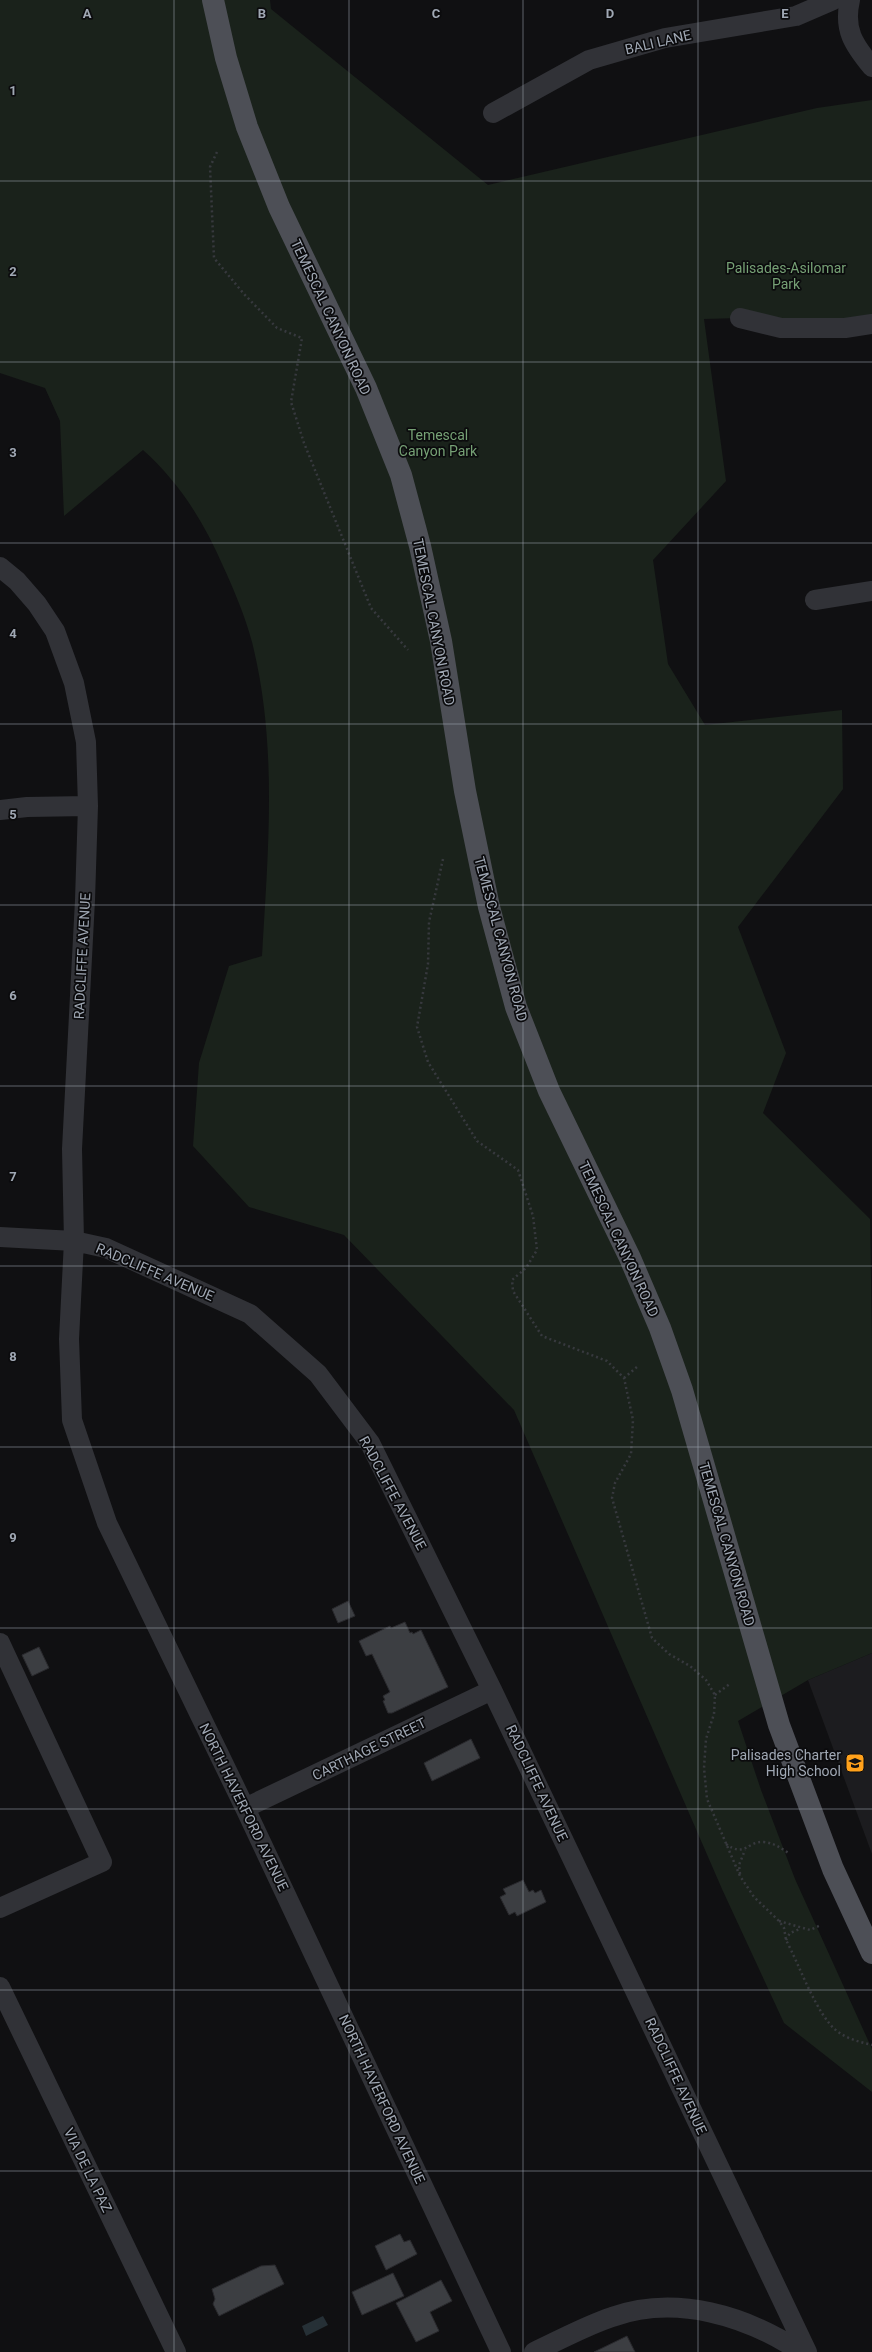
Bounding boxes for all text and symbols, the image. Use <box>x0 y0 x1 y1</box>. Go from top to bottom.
text: A <box>83 6 92 21</box>
text: B <box>258 6 266 21</box>
text: C <box>432 6 441 21</box>
text: D <box>606 6 614 21</box>
text: E <box>781 6 789 21</box>
street label: BALI LANE <box>623 27 693 57</box>
text: 1 <box>9 83 17 98</box>
street label: TEMESCAL CANYON ROAD <box>288 237 374 397</box>
park label: Palisades-Asilomar Park <box>726 260 846 292</box>
text: 2 <box>9 264 17 279</box>
park label: Temescal Canyon Park <box>399 427 478 459</box>
text: 3 <box>9 445 17 460</box>
street label: TEMESCAL CANYON ROAD <box>410 537 458 707</box>
text: 4 <box>9 626 17 641</box>
text: 5 <box>9 807 17 822</box>
street label: TEMESCAL CANYON ROAD <box>471 855 531 1023</box>
street label: RADCLIFFE AVENUE <box>71 892 93 1020</box>
text: 6 <box>9 988 17 1003</box>
street label: TEMESCAL CANYON ROAD <box>576 1159 662 1319</box>
text: 7 <box>9 1169 17 1184</box>
street label: RADCLIFFE AVENUE <box>94 1240 216 1304</box>
text: 8 <box>9 1349 17 1364</box>
street label: RADCLIFFE AVENUE <box>356 1433 430 1553</box>
street label: TEMESCAL CANYON ROAD <box>696 1460 758 1628</box>
text: 9 <box>9 1530 17 1545</box>
street label: CARTHAGE STREET <box>310 1714 429 1783</box>
street label: NORTH HAVERFORD AVENUE <box>196 1720 292 1894</box>
street label: RADCLIFFE AVENUE <box>503 1722 571 1844</box>
place label: Palisades Charter High School <box>731 1747 841 1779</box>
school or university icon: Palisades Charter High School <box>844 1752 866 1774</box>
street label: NORTH HAVERFORD AVENUE <box>336 2012 428 2186</box>
street label: RADCLIFFE AVENUE <box>642 2015 710 2137</box>
street label: VIA DE LA PAZ <box>61 2125 115 2215</box>

